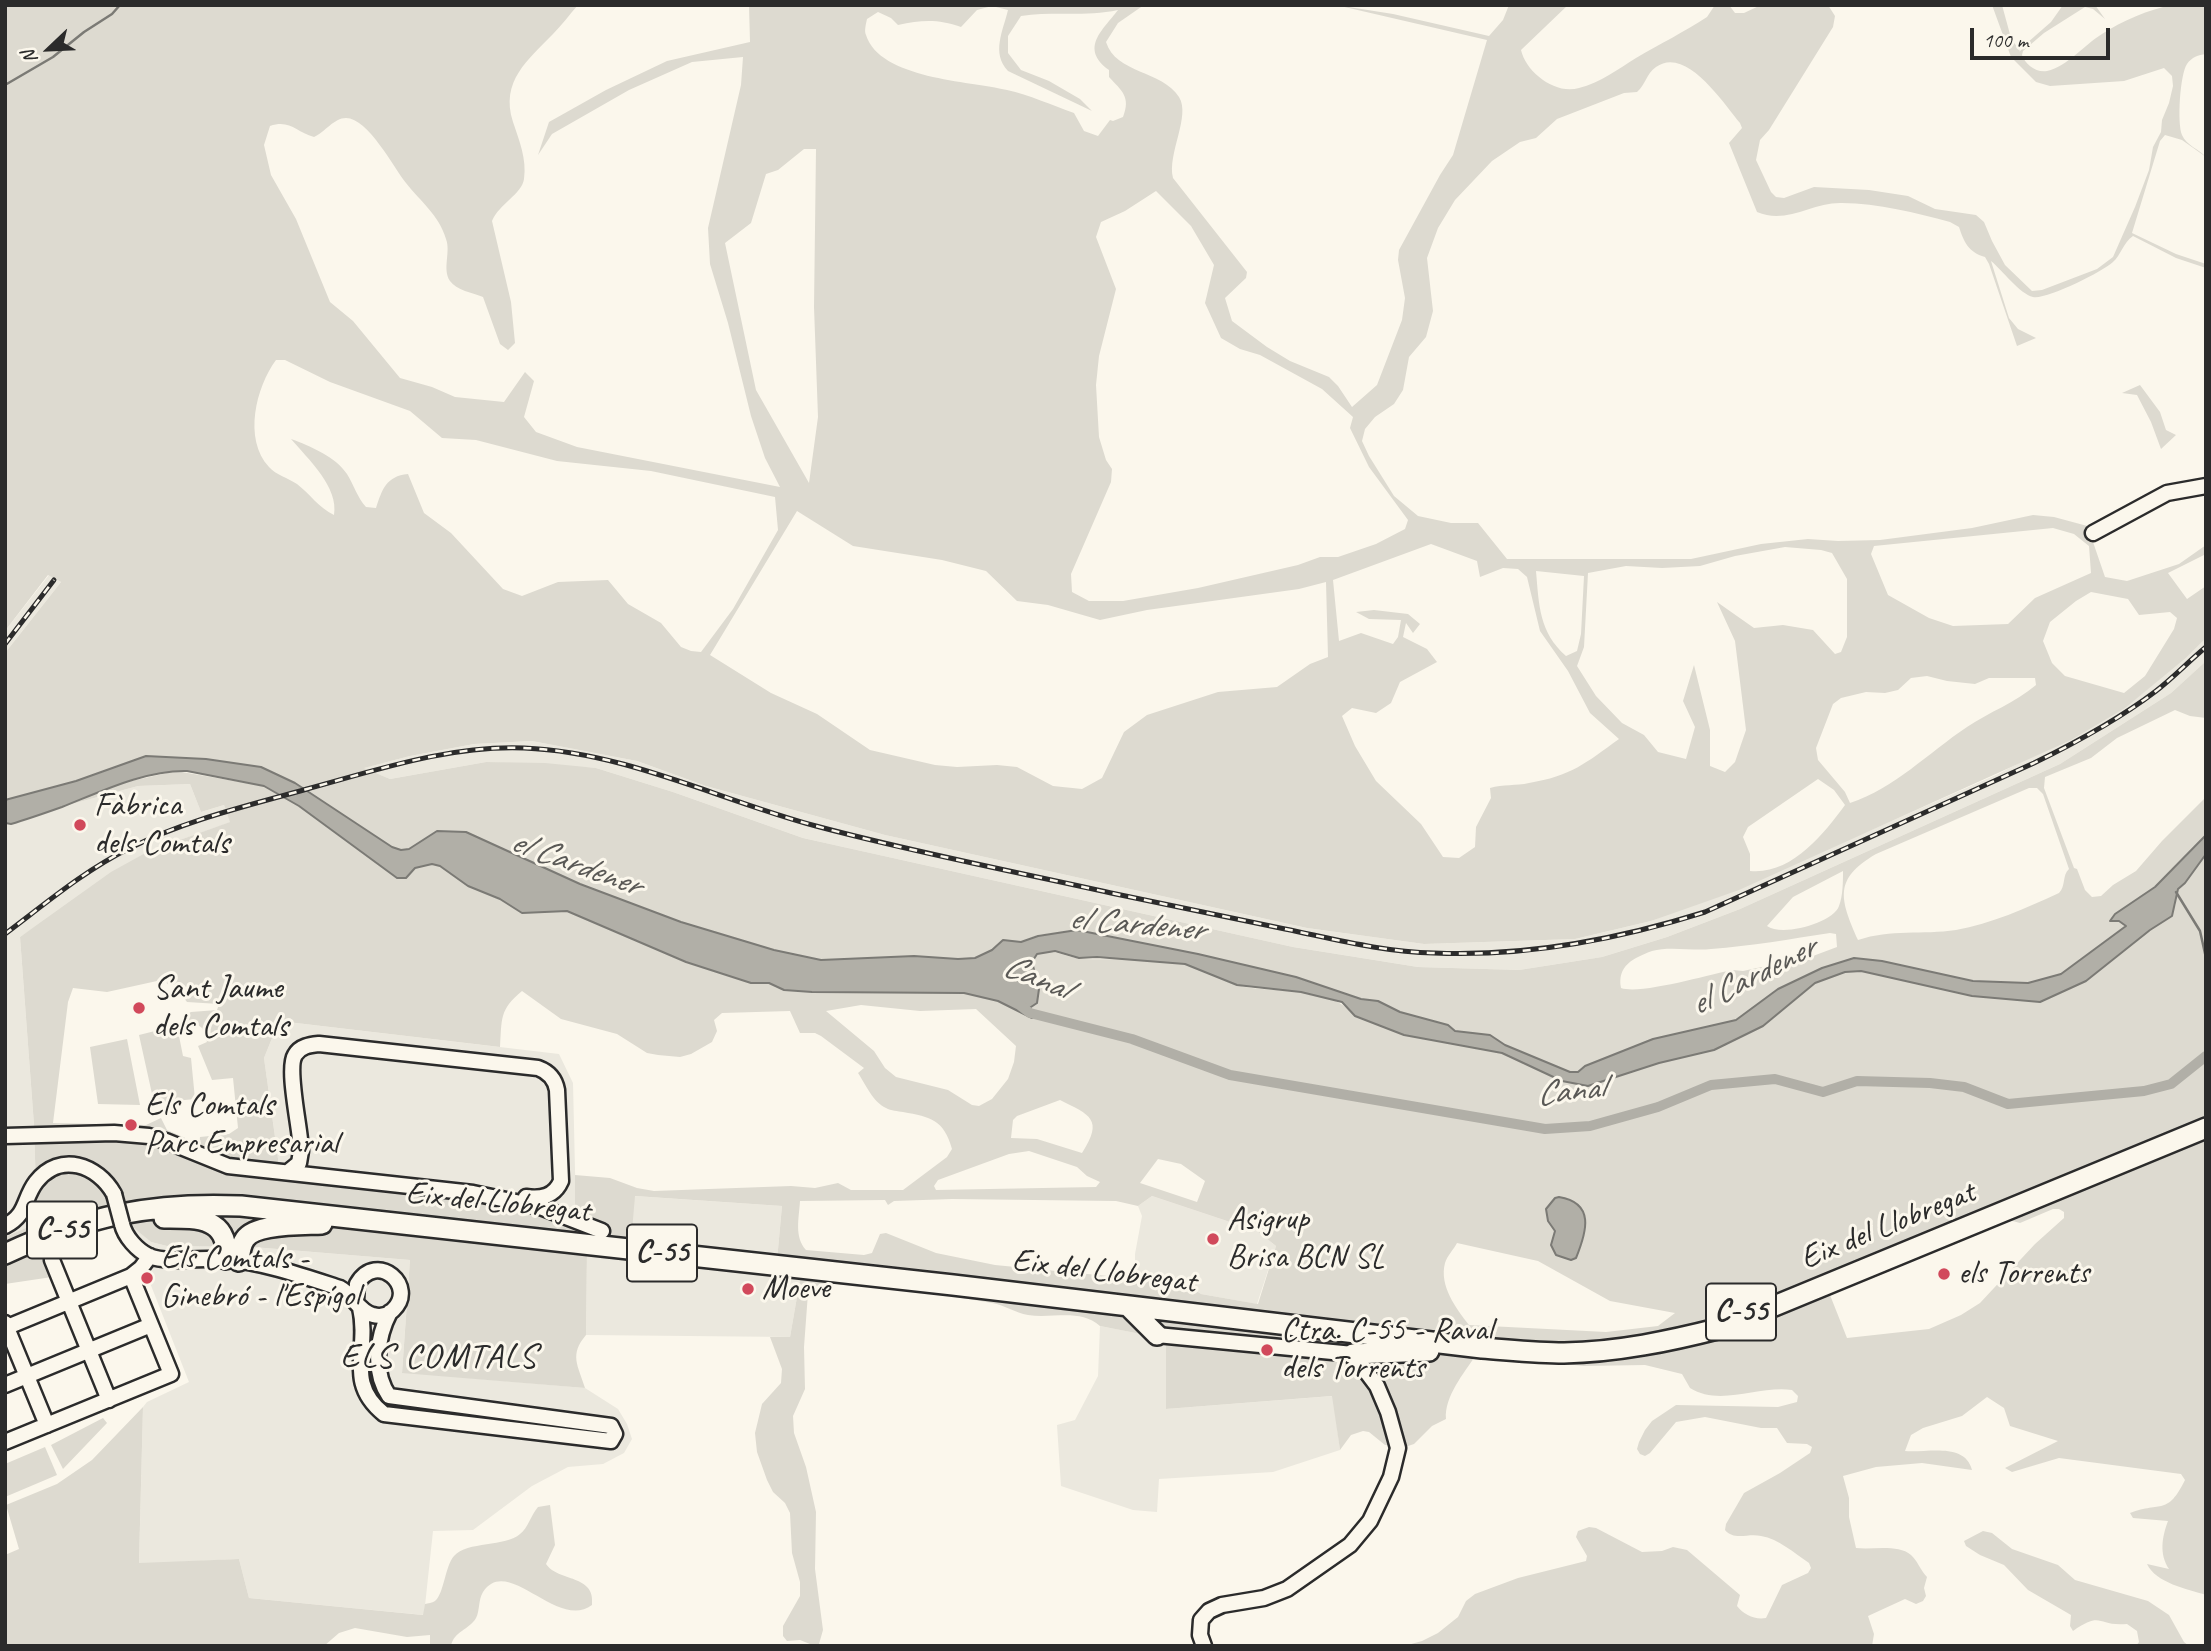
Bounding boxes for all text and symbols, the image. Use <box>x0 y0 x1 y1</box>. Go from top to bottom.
north arrow <box>14 14 84 84</box>
scale bar <box>1973 14 2113 58</box>
text: 100 m <box>1983 27 2028 53</box>
text: N <box>16 47 43 67</box>
place label: Fàbrica dels Comtals <box>94 786 229 864</box>
marker: Fàbrica dels Comtals <box>72 817 88 833</box>
water label: el Cardener <box>504 821 646 907</box>
water label: el Cardener <box>1067 898 1205 952</box>
water label: el Cardener <box>1683 928 1823 1026</box>
water label: Canal <box>997 945 1075 1011</box>
place label: Sant Jaume dels Comtals <box>153 969 288 1047</box>
marker: Sant Jaume dels Comtals <box>131 1000 147 1016</box>
water label: Canal <box>1534 1068 1606 1116</box>
place label: Els Comtals Parc Empresarial <box>145 1086 338 1164</box>
marker: Els Comtals Parc Empresarial <box>123 1117 139 1133</box>
street label: Eix del Llobregat <box>1795 1173 1981 1279</box>
street label: Eix del Llobregat <box>404 1174 592 1232</box>
place label: Asigrup Brisa BCN SL <box>1227 1200 1384 1278</box>
road number: C-55 <box>27 1202 97 1259</box>
road number: C-55 <box>627 1224 697 1282</box>
marker: Asigrup Brisa BCN SL <box>1205 1231 1221 1247</box>
place label: Els Comtals - Ginebró - l'Espígol <box>161 1239 359 1317</box>
street label: Eix del Llobregat <box>1010 1241 1198 1303</box>
place label: els Torrents <box>1958 1254 2089 1294</box>
marker: els Torrents <box>1936 1266 1952 1282</box>
place label: Moeve <box>762 1269 830 1309</box>
marker: Els Comtals - Ginebró - l'Espígol <box>139 1270 155 1286</box>
marker: Moeve <box>740 1281 756 1297</box>
road number: C-55 <box>1706 1283 1776 1340</box>
place label: Ctra. C-55 - Raval dels Torrents <box>1281 1311 1492 1389</box>
district label: ELS COMTALS <box>339 1337 539 1379</box>
marker: Ctra. C-55 - Raval dels Torrents <box>1259 1342 1275 1358</box>

